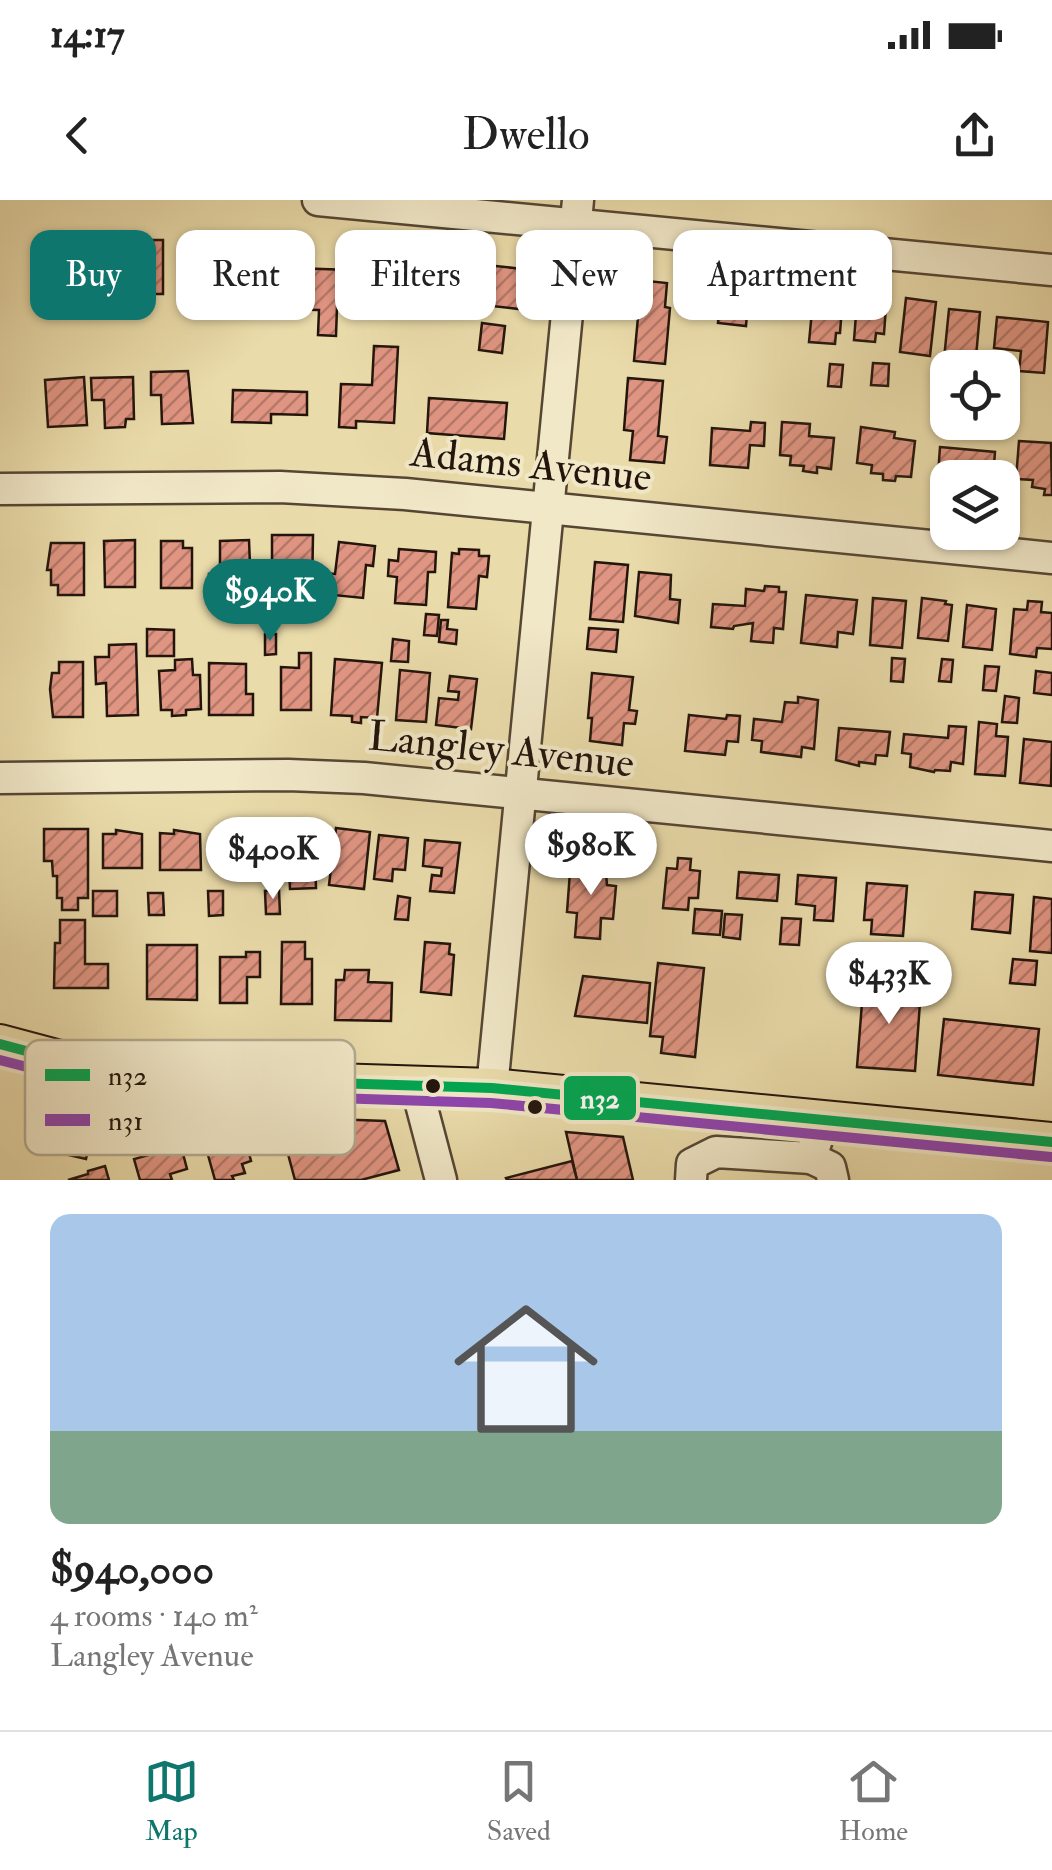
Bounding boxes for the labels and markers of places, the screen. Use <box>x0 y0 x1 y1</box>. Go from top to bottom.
pin: $940K <box>200 559 340 644</box>
pin: $980K <box>521 813 661 898</box>
pin: $400K <box>203 817 343 902</box>
pin: $433K <box>819 942 959 1027</box>
unlabelled marker <box>423 1076 443 1096</box>
unlabelled marker <box>525 1097 545 1117</box>

